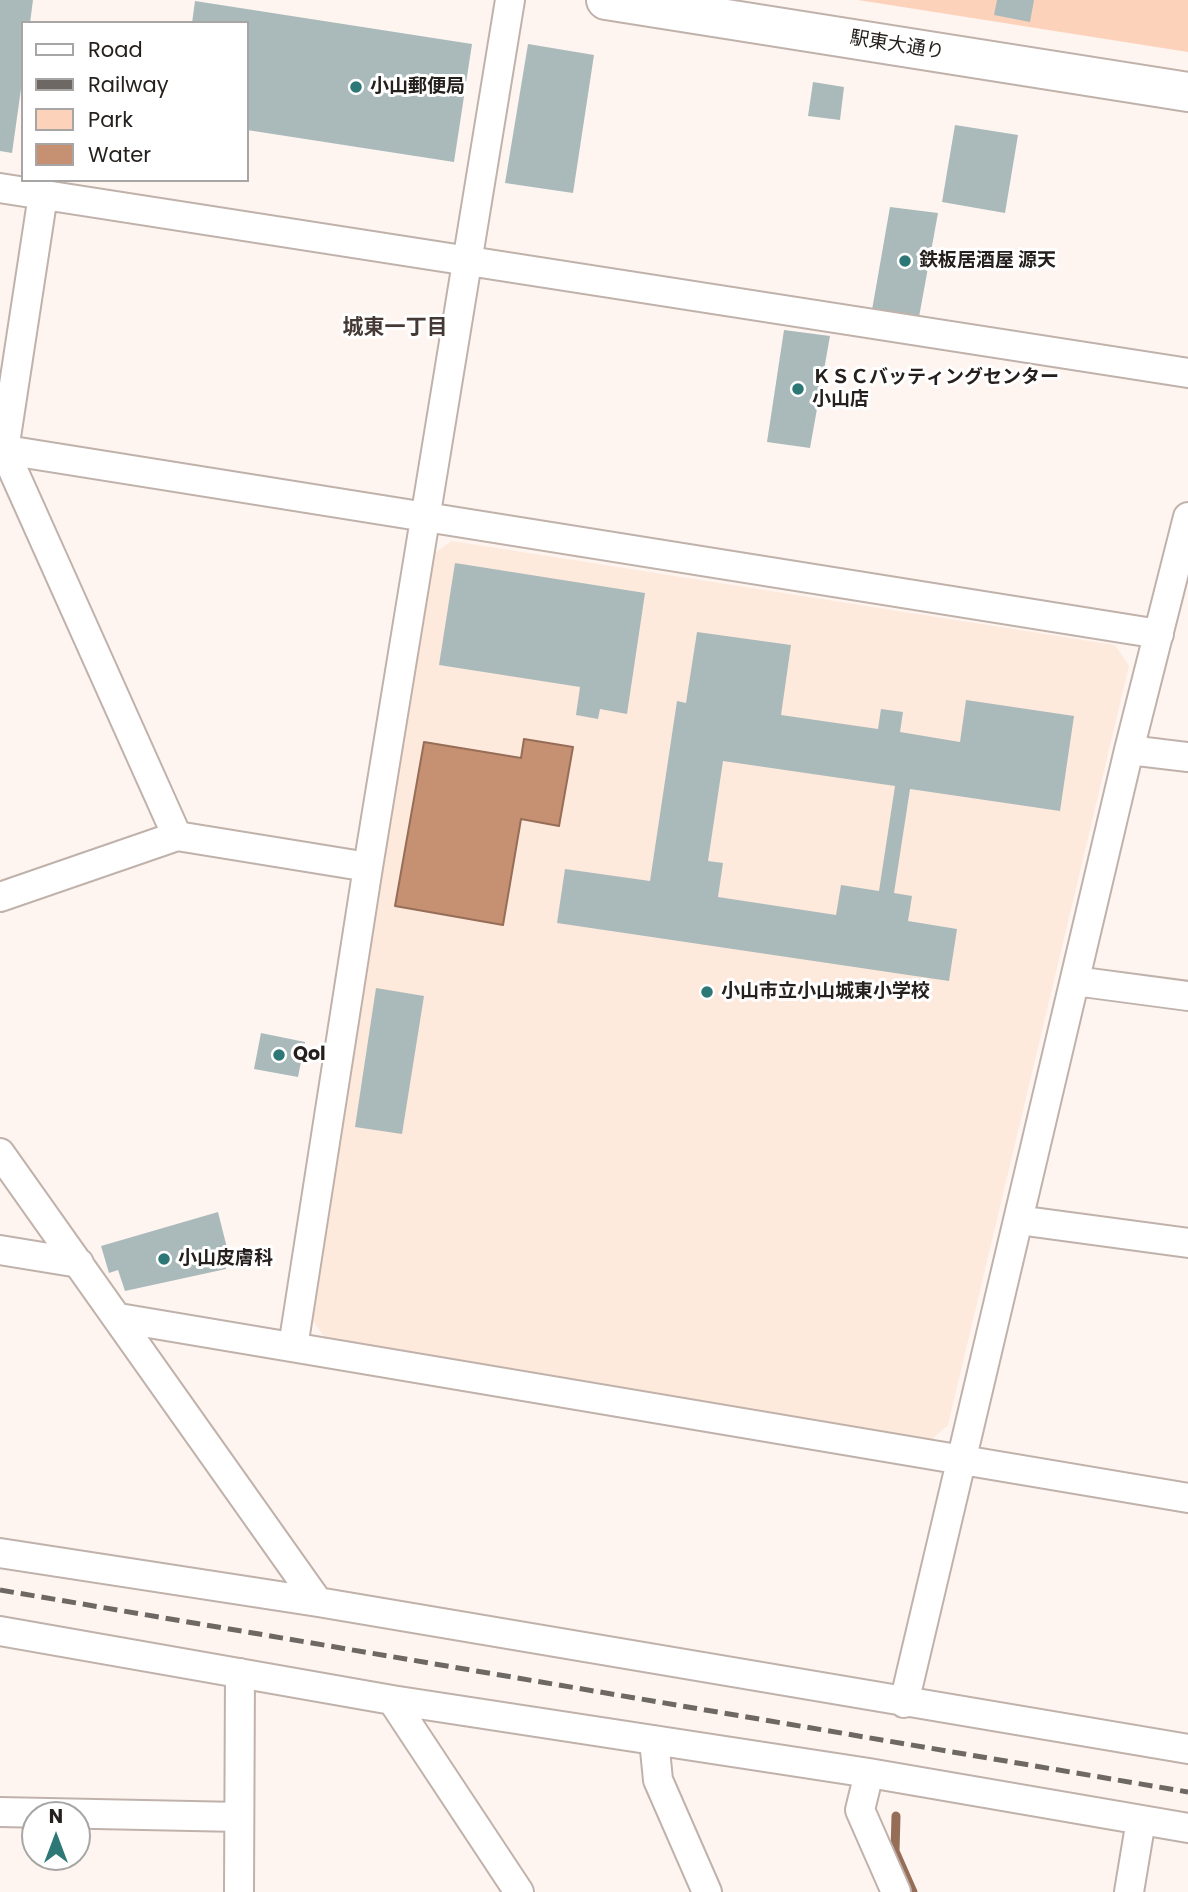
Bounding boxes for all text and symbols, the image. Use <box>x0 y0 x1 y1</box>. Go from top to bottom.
legend <box>21 21 248 182</box>
street label: 駅東大通り <box>848 27 946 65</box>
text: Road <box>88 35 143 64</box>
text: Railway <box>88 70 169 99</box>
place label: 小山郵便局 <box>370 76 465 98</box>
marker: 小山郵便局 <box>348 79 364 95</box>
text: Park <box>88 105 133 134</box>
text: Water <box>88 140 151 169</box>
place label: 鉄板居酒屋 源天 <box>919 250 1056 272</box>
marker: 鉄板居酒屋 源天 <box>897 253 913 269</box>
district label: 城東一丁目 <box>343 316 447 342</box>
place label: ＫＳＣバッティングセンター 小山店 <box>812 367 1059 411</box>
marker: ＫＳＣバッティングセンター 小山店 <box>790 381 806 397</box>
place label: 小山市立小山城東小学校 <box>721 981 930 1003</box>
marker: 小山市立小山城東小学校 <box>699 984 715 1000</box>
place label: Qol <box>293 1044 326 1066</box>
marker: Qol <box>271 1047 287 1063</box>
place label: 小山皮膚科 <box>178 1248 273 1270</box>
marker: 小山皮膚科 <box>156 1251 172 1267</box>
north arrow <box>21 1801 91 1871</box>
text: N <box>49 1803 63 1830</box>

